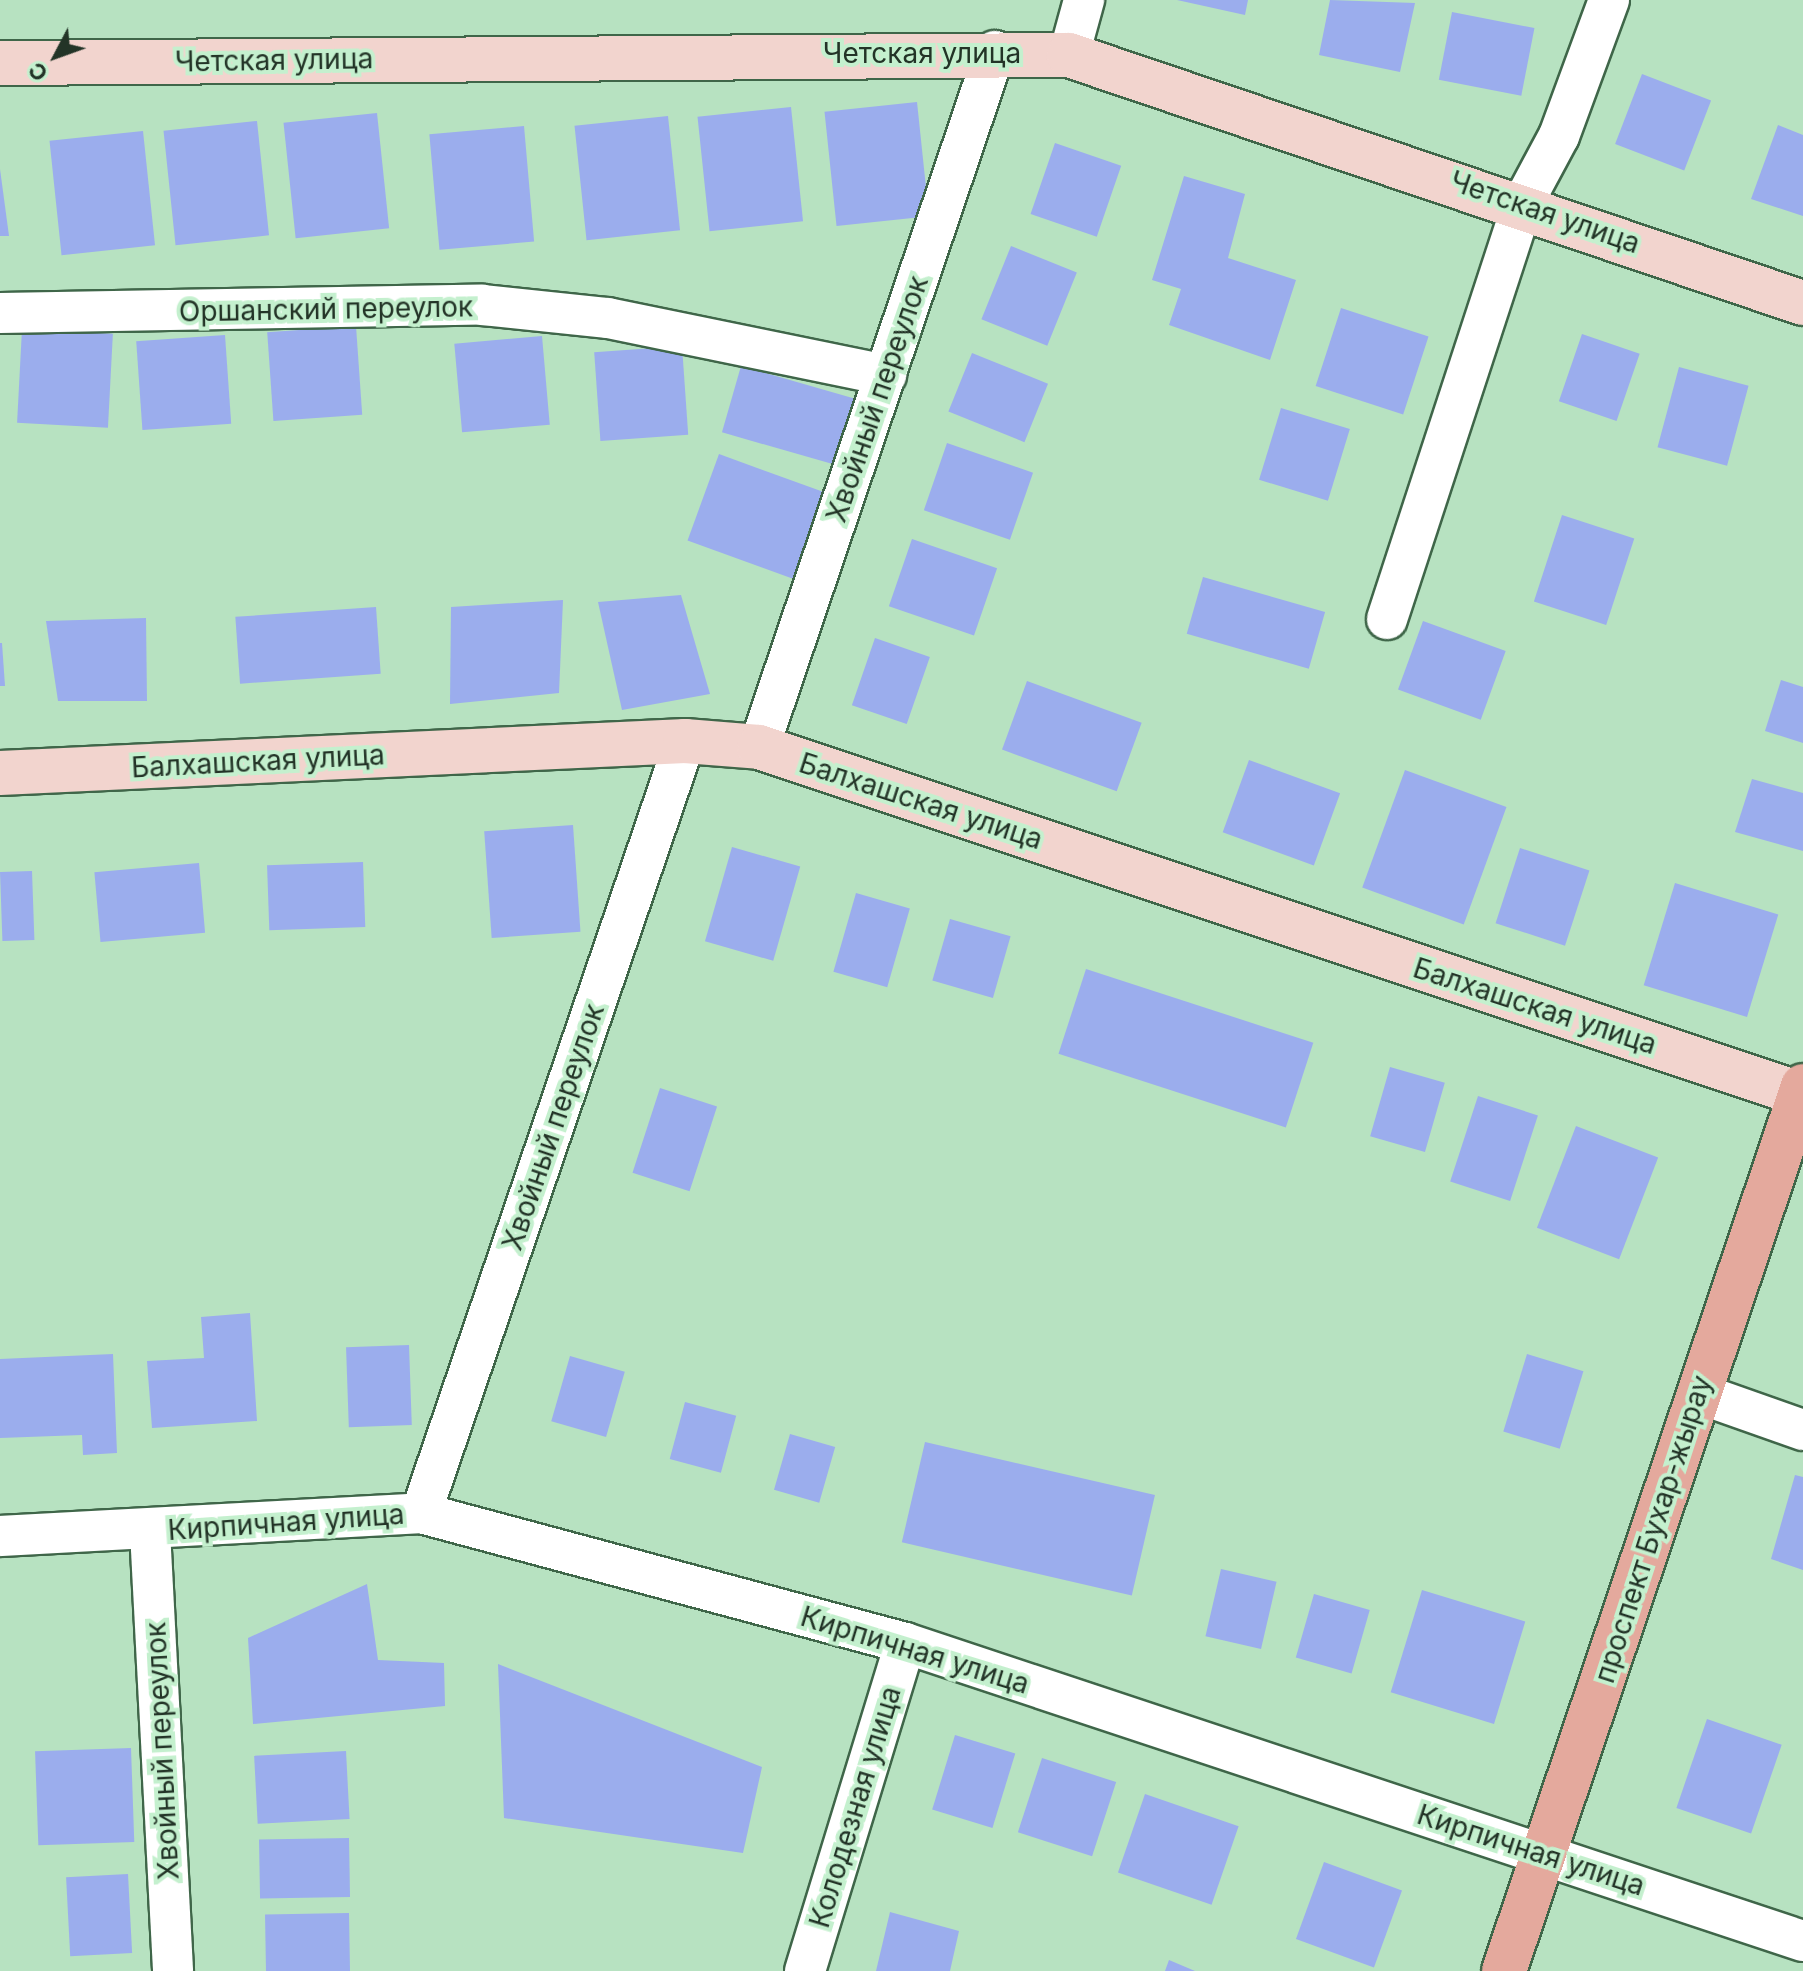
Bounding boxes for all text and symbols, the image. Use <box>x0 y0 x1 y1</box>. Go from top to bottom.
north arrow <box>16 16 96 96</box>
street label: Четская улица <box>823 36 1021 70</box>
street label: Четская улица <box>175 41 373 79</box>
text: С <box>23 57 53 86</box>
street label: Четская улица <box>1446 164 1644 260</box>
street label: Хвойный переулок <box>819 272 935 526</box>
street label: Оршанский переулок <box>179 290 473 328</box>
street label: Балхашская улица <box>130 738 386 784</box>
street label: Балхашская улица <box>795 746 1047 856</box>
street label: Балхашская улица <box>1409 951 1661 1061</box>
street label: Хвойный переулок <box>495 1000 611 1254</box>
street label: проспект Бухар-жырау <box>1587 1371 1719 1687</box>
street label: Кирпичная улица <box>167 1497 405 1547</box>
street label: Кирпичная улица <box>797 1599 1033 1701</box>
street label: Хвойный переулок <box>138 1621 186 1881</box>
street label: Колодезная улица <box>802 1682 908 1932</box>
street label: Кирпичная улица <box>1413 1797 1649 1903</box>

